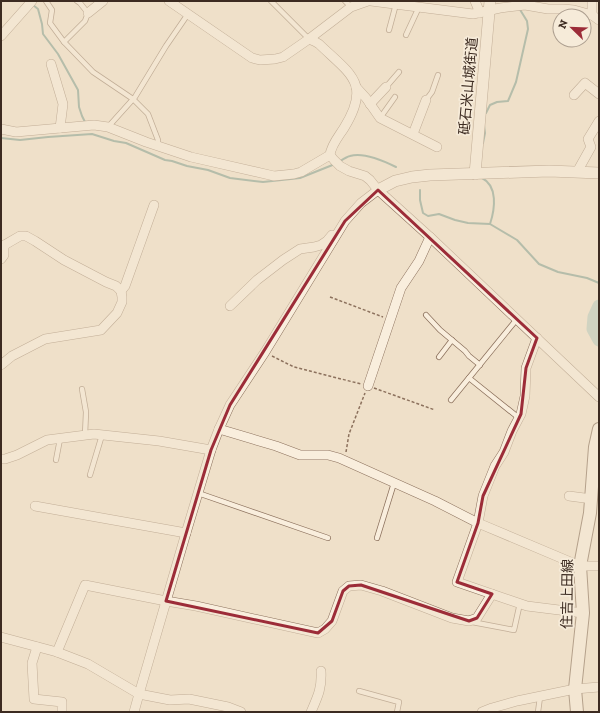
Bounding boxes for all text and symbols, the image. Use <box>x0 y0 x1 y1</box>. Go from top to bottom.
north arrow <box>552 8 592 48</box>
text: N <box>556 17 571 31</box>
street label: 砥石米山城街道 <box>456 36 481 136</box>
street label: 住吉上田線 <box>558 559 577 629</box>

